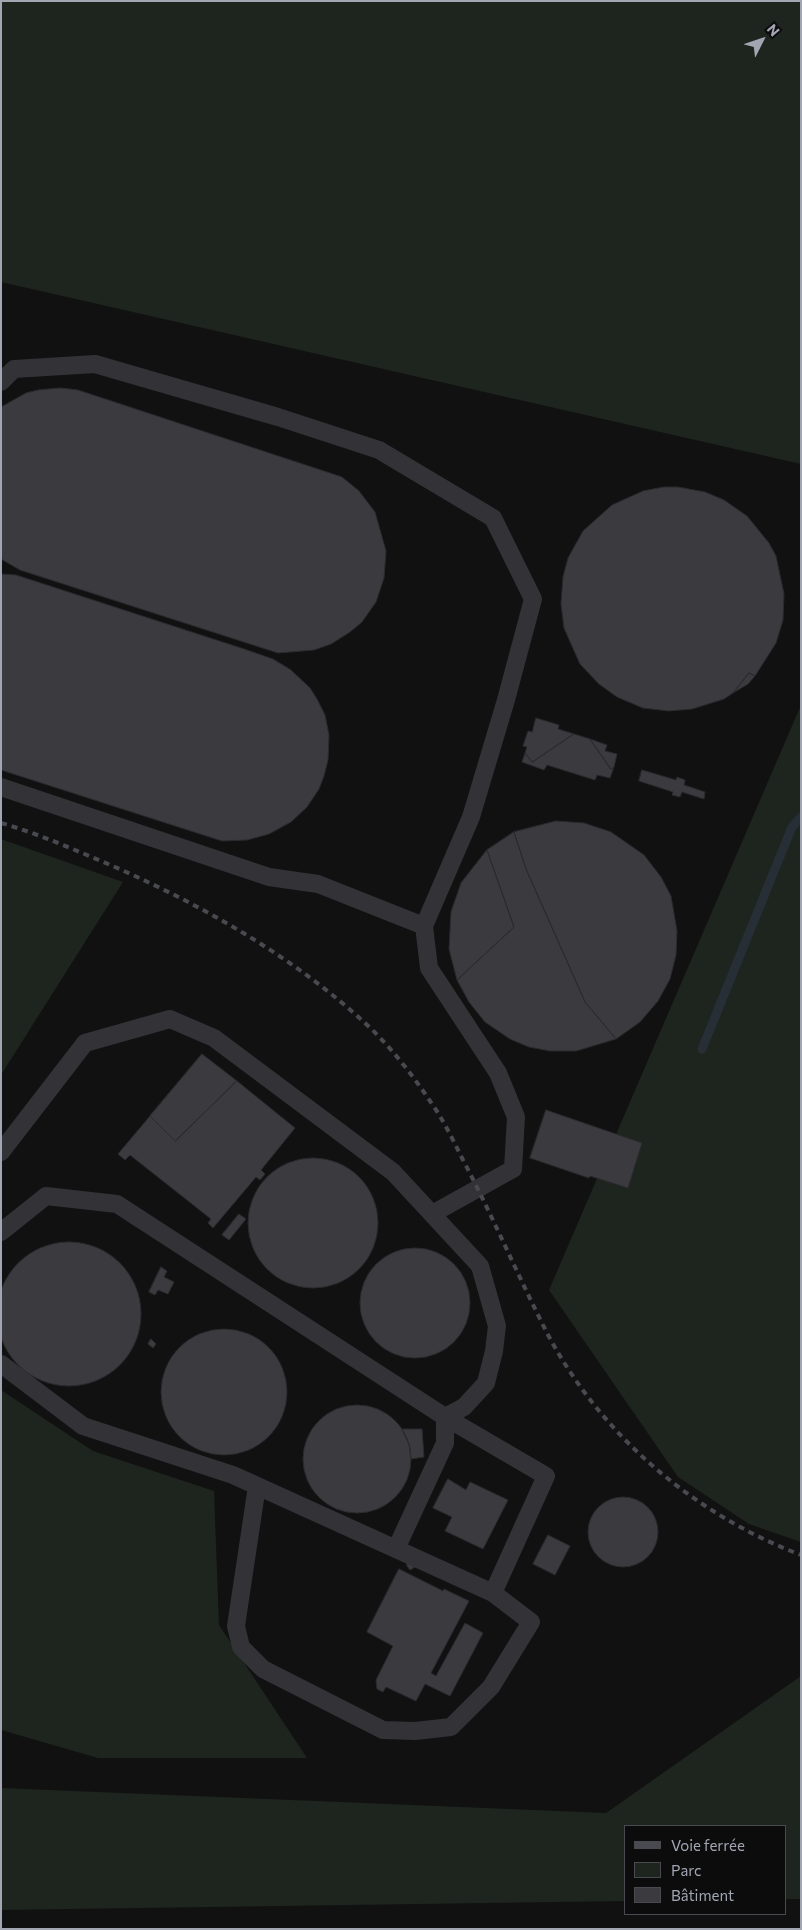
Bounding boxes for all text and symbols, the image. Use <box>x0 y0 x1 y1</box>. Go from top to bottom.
north arrow <box>737 15 787 65</box>
text: N <box>764 20 784 39</box>
legend <box>624 1825 787 1915</box>
text: Voie ferrée <box>671 1836 745 1854</box>
text: Parc <box>671 1861 701 1879</box>
text: Bâtiment <box>671 1886 734 1904</box>

